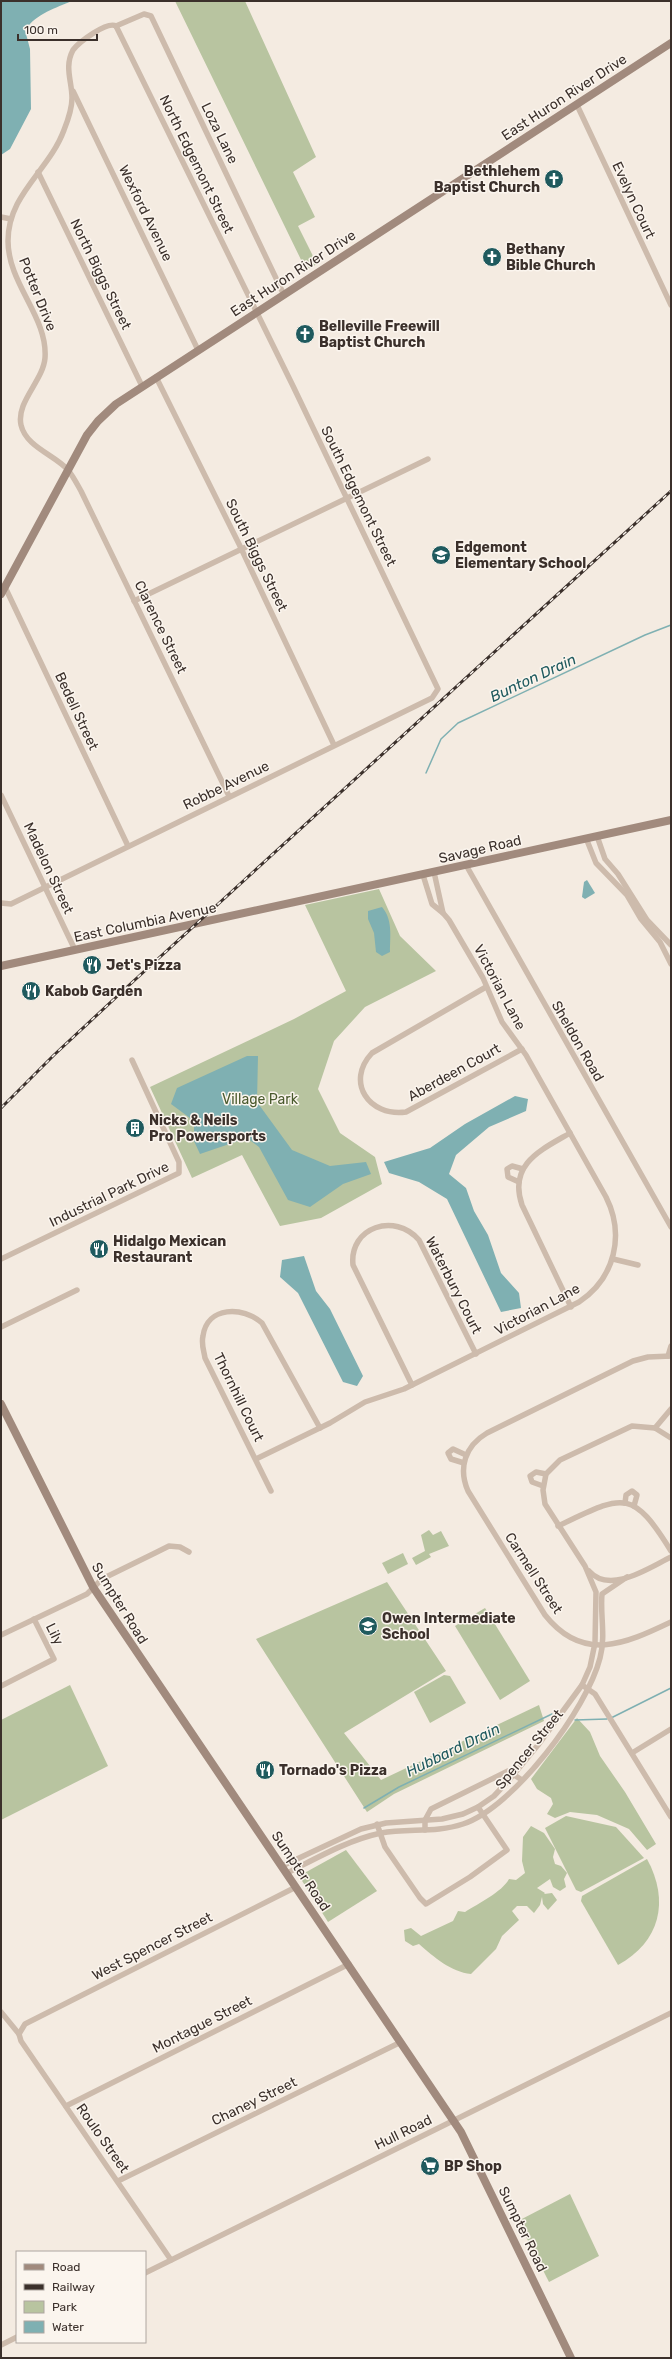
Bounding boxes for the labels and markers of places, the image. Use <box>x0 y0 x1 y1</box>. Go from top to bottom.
place label: Bethlehem Baptist Church <box>434 163 540 196</box>
church icon: Bethlehem Baptist Church <box>543 168 565 190</box>
place label: Bethany Bible Church <box>506 241 596 274</box>
church icon: Bethany Bible Church <box>481 246 503 268</box>
place label: Belleville Freewill Baptist Church <box>319 318 440 351</box>
church icon: Belleville Freewill Baptist Church <box>294 323 316 345</box>
place label: Edgemont Elementary School <box>455 539 586 572</box>
school or university icon: Edgemont Elementary School <box>430 544 452 566</box>
restaurant icon: Jet's Pizza <box>81 954 103 976</box>
place label: Jet's Pizza <box>106 957 181 974</box>
restaurant icon: Kabob Garden <box>20 980 42 1002</box>
place label: Kabob Garden <box>45 983 142 1000</box>
place label: Nicks & Neils Pro Powersports <box>149 1112 266 1145</box>
building icon: Nicks & Neils Pro Powersports <box>124 1117 146 1139</box>
place label: Hidalgo Mexican Restaurant <box>113 1233 226 1266</box>
restaurant icon: Hidalgo Mexican Restaurant <box>88 1238 110 1260</box>
place label: Owen Intermediate School <box>382 1610 515 1643</box>
school or university icon: Owen Intermediate School <box>357 1615 379 1637</box>
restaurant icon: Tornado's Pizza <box>254 1759 276 1781</box>
place label: Tornado's Pizza <box>279 1762 387 1779</box>
supermarket icon: BP Shop <box>419 2155 441 2177</box>
place label: BP Shop <box>444 2158 502 2175</box>

